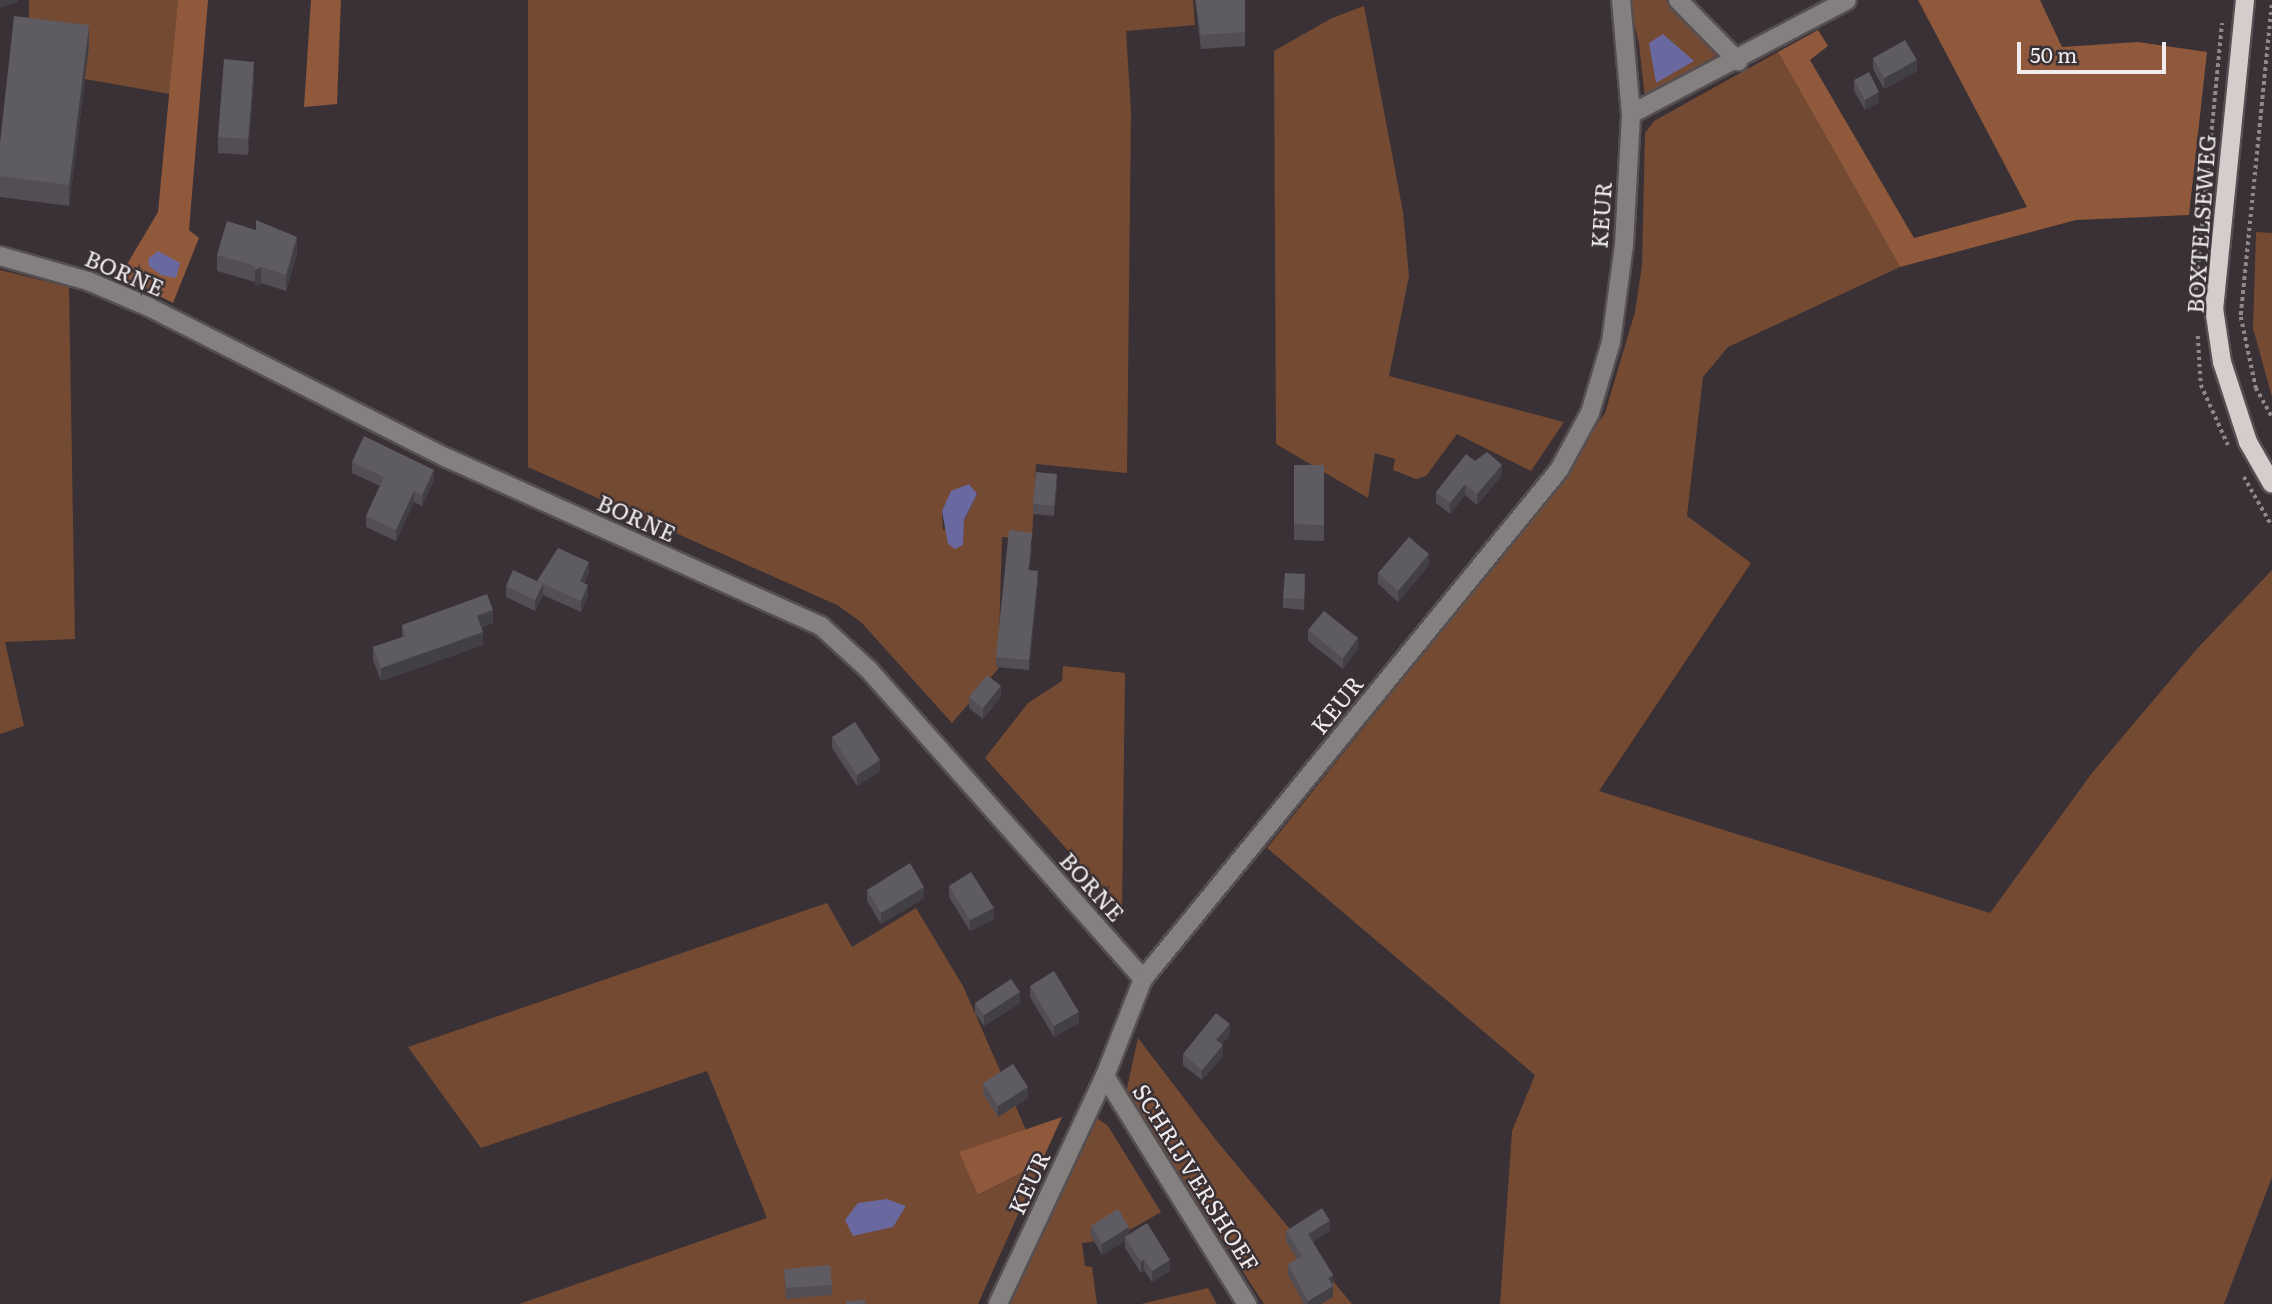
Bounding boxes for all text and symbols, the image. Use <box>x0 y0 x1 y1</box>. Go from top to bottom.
scale bar <box>2020 28 2169 72</box>
text: 50 m <box>2030 38 2077 69</box>
street label: BOXTELSEWEG <box>2180 134 2220 314</box>
street label: KEUR <box>1584 181 1616 249</box>
street label: BORNE <box>81 243 169 301</box>
street label: BORNE <box>593 487 681 547</box>
street label: KEUR <box>1304 669 1368 739</box>
street label: BORNE <box>1055 846 1131 926</box>
street label: SCHRIJVERSHOEF <box>1128 1078 1266 1276</box>
street label: KEUR <box>1001 1146 1055 1218</box>

